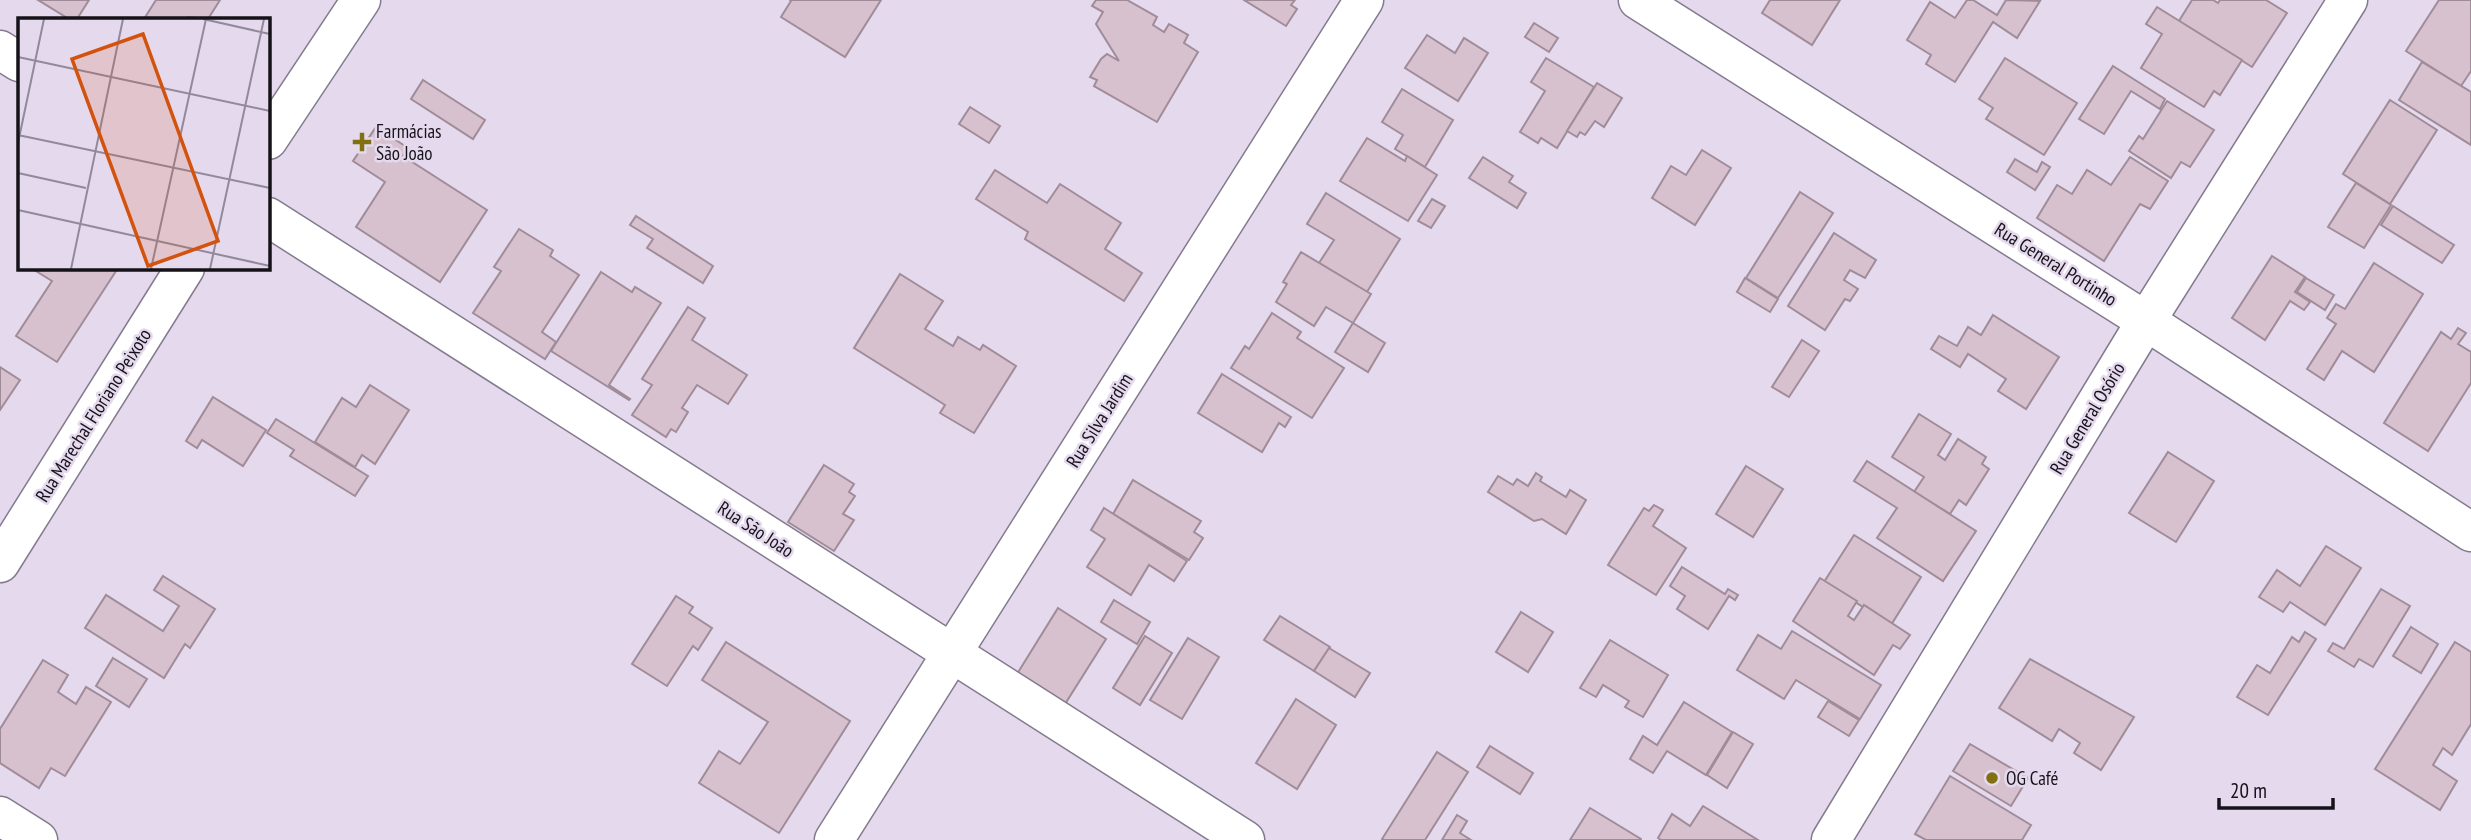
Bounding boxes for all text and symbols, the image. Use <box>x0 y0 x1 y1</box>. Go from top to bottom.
inset map <box>18 18 270 270</box>
place label: Farmácias São João <box>376 119 442 165</box>
marker: Farmácias São João <box>354 134 370 150</box>
street label: Rua General Portinho <box>1990 217 2122 311</box>
street label: Rua Marechal Floriano Peixoto <box>30 324 156 506</box>
street label: Rua General Osório <box>2044 358 2130 478</box>
street label: Rua Silva Jardim <box>1061 368 1137 472</box>
street label: Rua São João <box>714 496 798 562</box>
place label: OG Café <box>2006 766 2059 790</box>
scale bar <box>2219 766 2333 810</box>
marker: OG Café <box>1984 770 2000 786</box>
text: 20 m <box>2230 777 2267 804</box>

